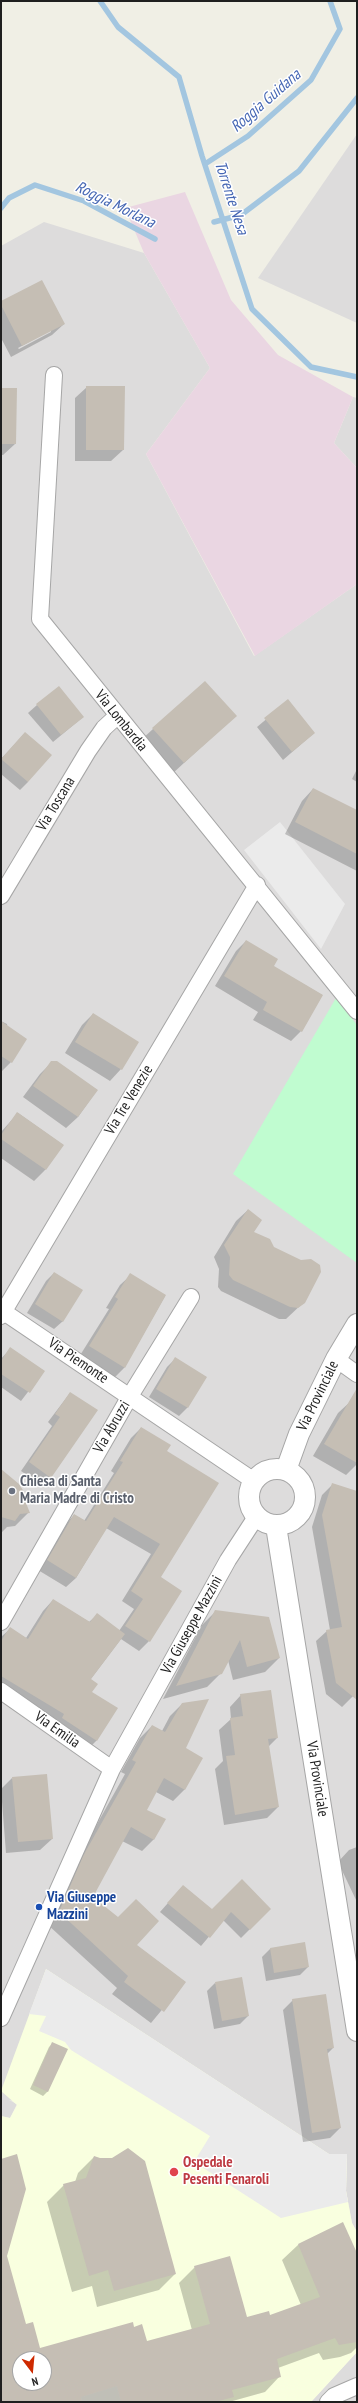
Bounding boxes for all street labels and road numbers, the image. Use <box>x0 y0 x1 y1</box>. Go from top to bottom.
street label: Via Lombardia <box>91 687 151 755</box>
street label: Via Toscana <box>33 774 79 834</box>
street label: Via Tre Venezie <box>101 1062 157 1138</box>
street label: Via Piemonte <box>45 1334 111 1388</box>
street label: Via Provinciale <box>293 1358 343 1434</box>
street label: Via Abruzzi <box>90 1398 134 1456</box>
street label: Via Giuseppe Mazzini <box>158 1573 226 1677</box>
street label: Via Emilia <box>31 1708 83 1752</box>
street label: Via Provinciale <box>302 1740 332 1818</box>

